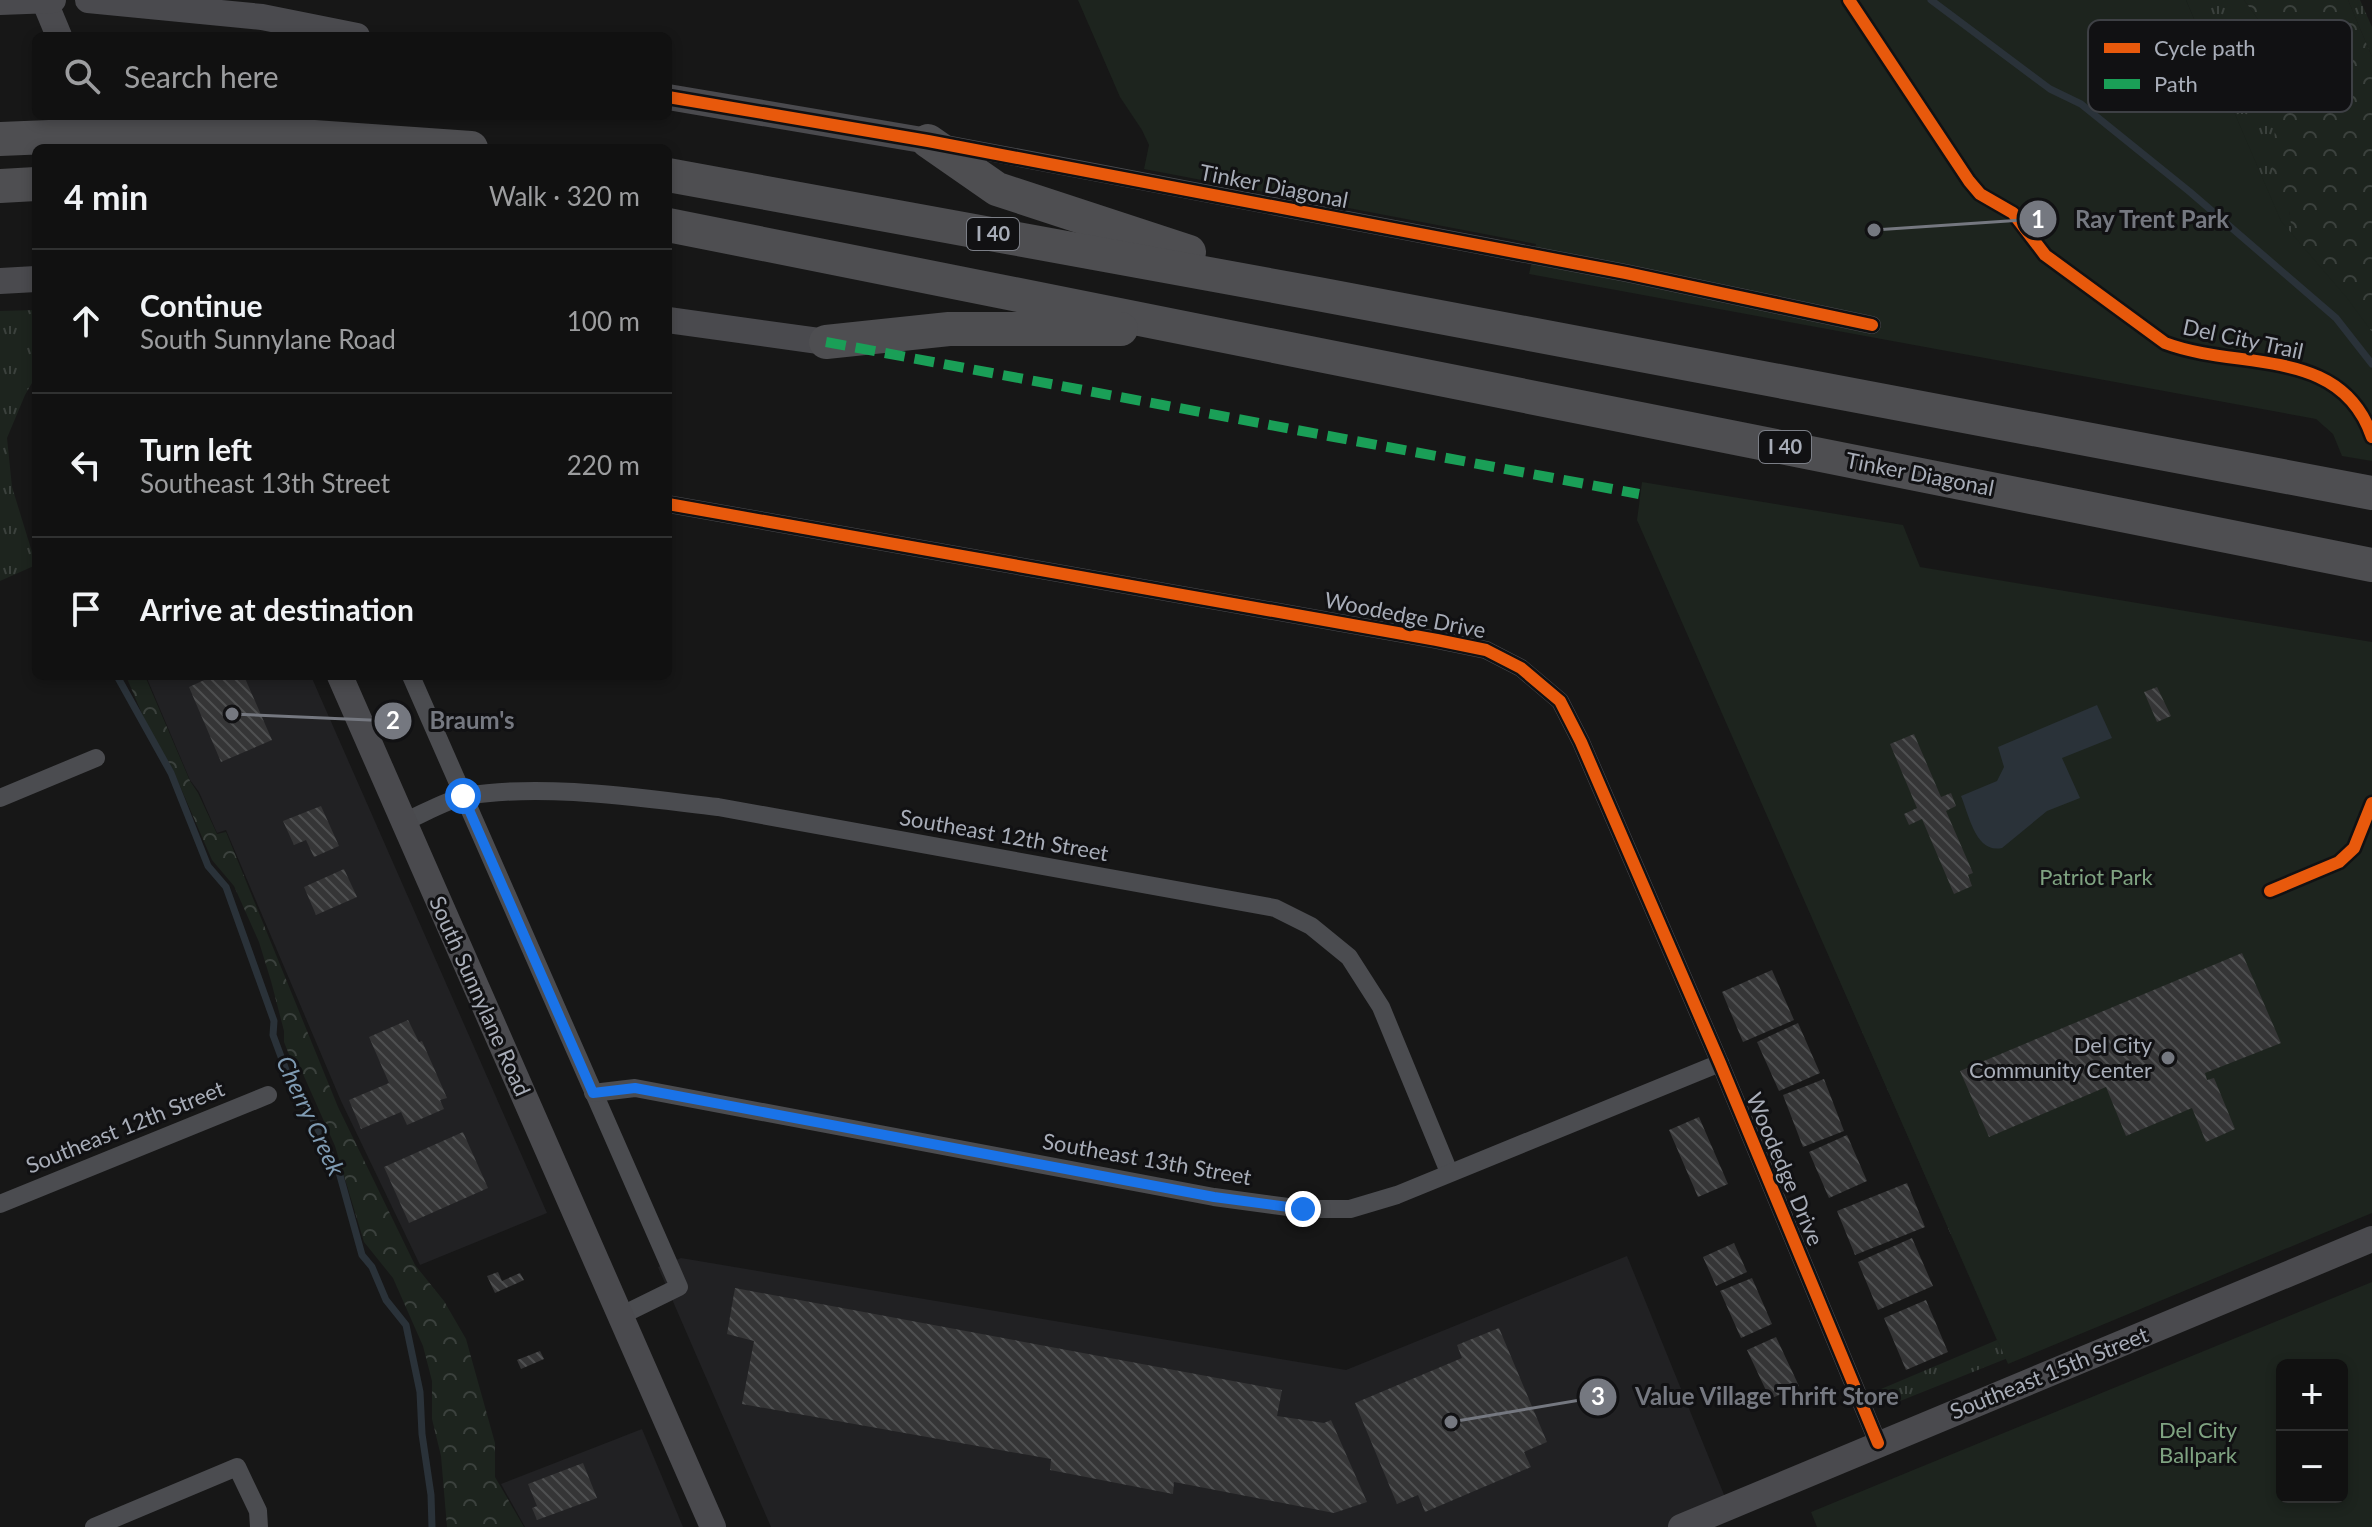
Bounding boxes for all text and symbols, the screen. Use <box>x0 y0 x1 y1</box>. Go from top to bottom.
legend <box>2088 20 2352 112</box>
search box <box>32 32 672 120</box>
text: Cycle path <box>2154 34 2256 61</box>
icon: search <box>60 54 104 98</box>
text: Search here <box>124 58 279 94</box>
text: Path <box>2154 70 2198 97</box>
street label: Tinker Diagonal <box>1198 158 1351 213</box>
text: 4 min <box>64 176 148 217</box>
text: Walk · 320 m <box>489 180 640 212</box>
callout: Ray Trent Park <box>2018 195 2245 243</box>
text: 1 <box>2031 204 2045 233</box>
text: Ray Trent Park <box>2075 204 2229 233</box>
road number: I 40 <box>967 218 1019 250</box>
text: Continue <box>140 287 263 323</box>
icon: ahead <box>64 299 108 343</box>
text: 100 m <box>567 305 640 337</box>
street label: Del City Trail <box>2180 313 2306 364</box>
text: South Sunnylane Road <box>140 323 396 355</box>
text: Turn left <box>140 431 252 467</box>
road number: I 40 <box>1759 431 1811 463</box>
icon: left <box>64 443 108 487</box>
street label: Tinker Diagonal <box>1844 446 1997 501</box>
text: 220 m <box>567 449 640 481</box>
text: Southeast 13th Street <box>140 467 390 499</box>
street label: Woodedge Drive <box>1322 586 1488 643</box>
icon: arrive <box>64 587 108 631</box>
text: Arrive at destination <box>140 591 414 627</box>
callout: Braum's <box>373 697 530 745</box>
text: 2 <box>386 705 400 734</box>
text: Braum's <box>429 705 515 734</box>
route start <box>445 778 481 814</box>
street label: Southeast 12th Street <box>898 803 1111 866</box>
park label: Patriot Park <box>2039 863 2154 890</box>
street label: South Sunnylane Road <box>424 891 537 1100</box>
place label: Del City Community Center <box>1969 1031 2153 1083</box>
marker: Del City Community Center <box>2159 1049 2177 1067</box>
water label: Cherry Creek <box>271 1051 352 1181</box>
street label: Southeast 12th Street <box>22 1074 228 1179</box>
street label: Woodedge Drive <box>1741 1088 1830 1249</box>
street label: Southeast 13th Street <box>1041 1127 1254 1190</box>
route end <box>1285 1191 1321 1227</box>
street label: Southeast 15th Street <box>1946 1320 2152 1425</box>
map controls <box>2276 1359 2348 1503</box>
button: + <box>2276 1359 2348 1431</box>
callout: Value Village Thrift Store <box>1578 1373 1916 1421</box>
text: 3 <box>1591 1381 1605 1410</box>
text: Value Village Thrift Store <box>1634 1381 1899 1410</box>
park label: Del City Ballpark <box>2159 1416 2238 1468</box>
button: − <box>2276 1431 2348 1503</box>

